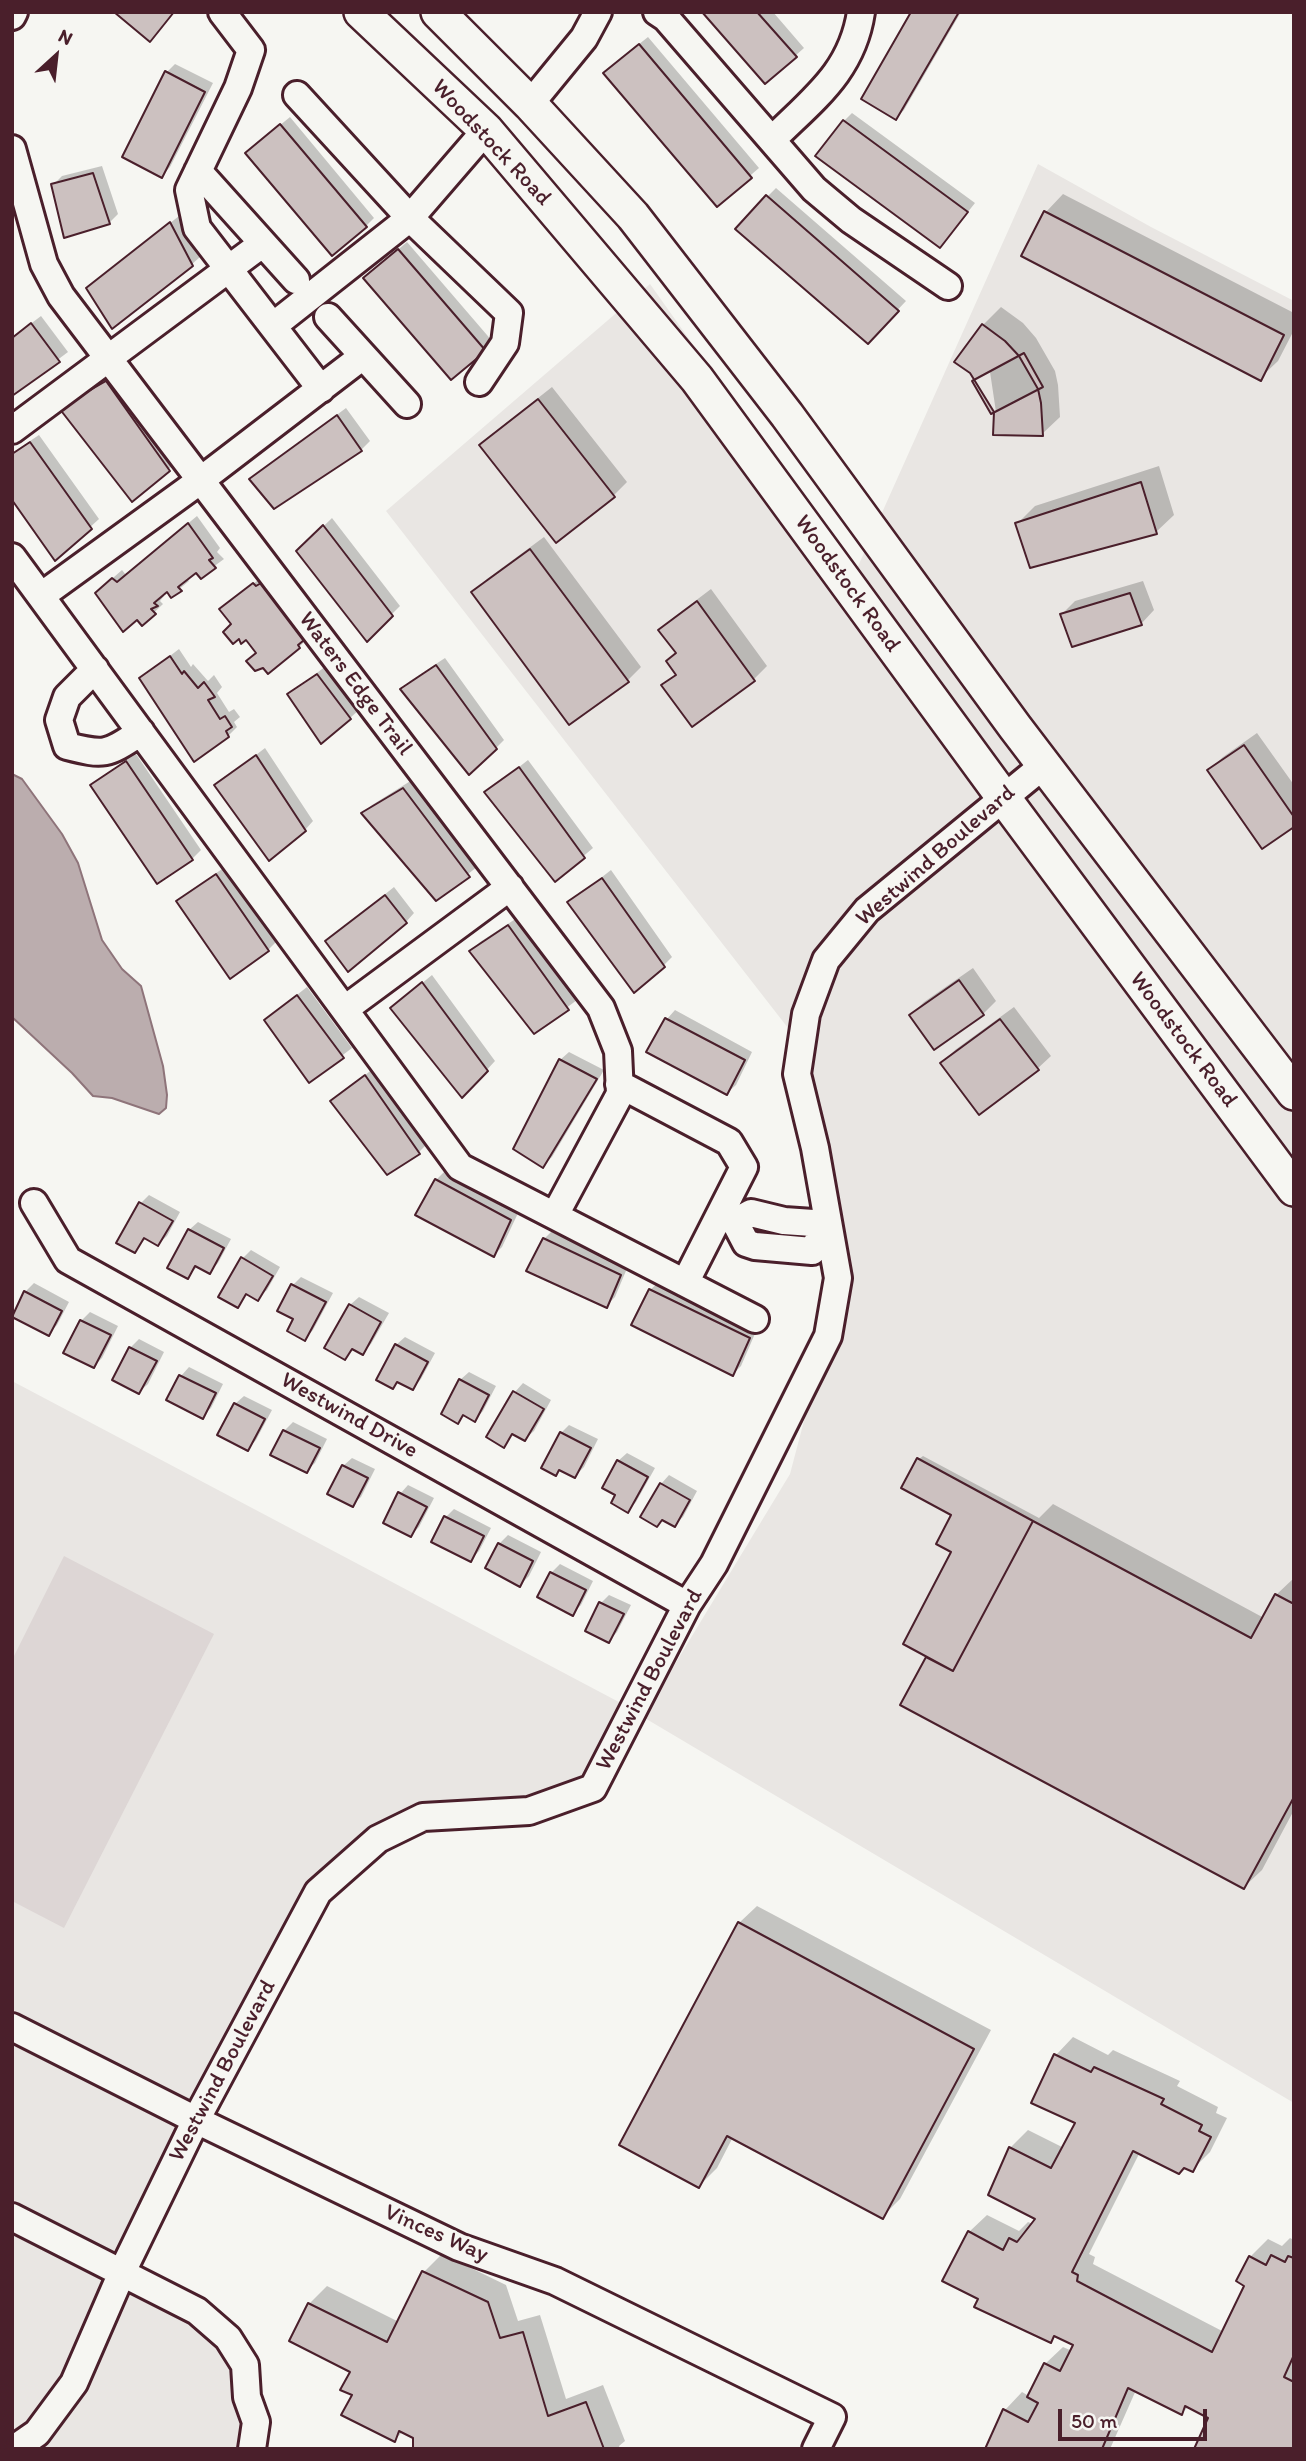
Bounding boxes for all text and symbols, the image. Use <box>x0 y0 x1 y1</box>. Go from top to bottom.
north arrow <box>21 21 91 91</box>
text: N <box>55 24 77 50</box>
street label: Woodstock Road <box>425 74 557 212</box>
street label: Woodstock Road <box>788 510 906 658</box>
street label: Waters Edge Trail <box>292 607 418 761</box>
street label: Westwind Boulevard <box>851 779 1021 933</box>
street label: Woodstock Road <box>1123 967 1243 1113</box>
street label: Westwind Drive <box>276 1367 422 1465</box>
street label: Westwind Boulevard <box>590 1584 710 1776</box>
street label: Westwind Boulevard <box>163 1975 283 2167</box>
street label: Vinces Way <box>380 2199 492 2269</box>
scale bar <box>1061 2394 1210 2438</box>
text: 50 m <box>1071 2408 1117 2433</box>

